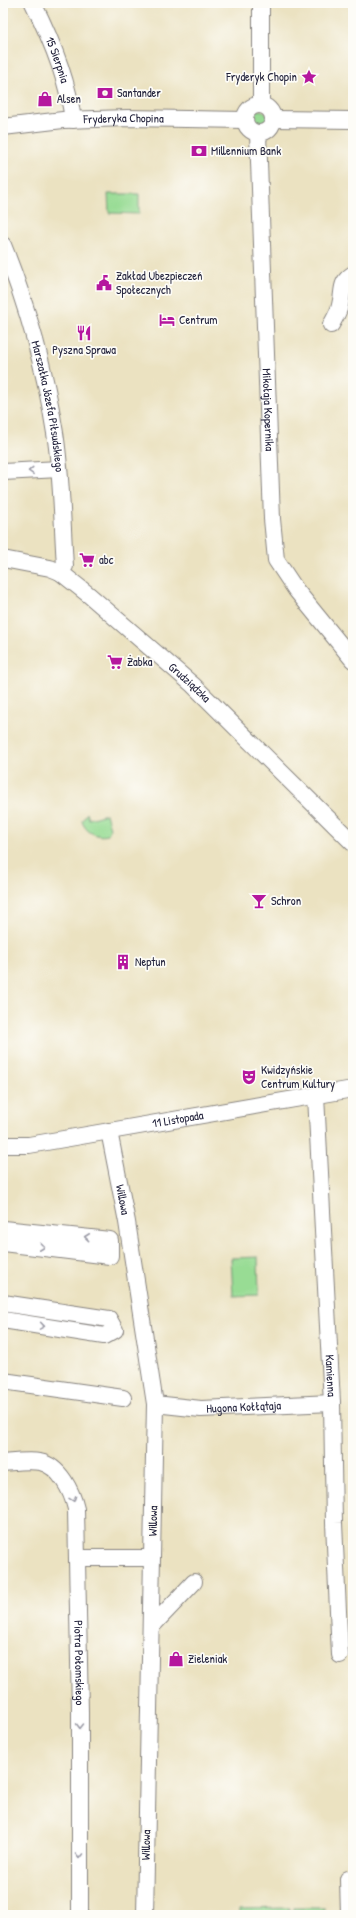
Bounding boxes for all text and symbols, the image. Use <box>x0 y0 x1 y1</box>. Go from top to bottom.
street label: 15 Sierpnia <box>42 34 74 85</box>
place label: Fryderyk Chopin <box>225 68 297 85</box>
place icon: Fryderyk Chopin <box>300 68 318 86</box>
bank icon: Santander <box>96 84 114 102</box>
place label: Santander <box>117 84 161 101</box>
shop icon: Alsen <box>36 90 54 108</box>
place label: Alsen <box>57 90 81 107</box>
street label: Fryderyka Chopina <box>82 109 164 127</box>
bank icon: Millennium Bank <box>190 142 208 160</box>
place label: Millennium Bank <box>211 142 281 159</box>
place label: Zakład Ubezpieczeń Społecznych <box>116 267 203 298</box>
public building icon: Zakład Ubezpieczeń Społecznych <box>95 274 113 292</box>
hotel icon: Centrum <box>158 311 176 329</box>
place label: Centrum <box>179 311 217 328</box>
restaurant icon: Pyszna Sprawa <box>75 324 93 342</box>
street label: Marszałka Józefa Piłsudskiego <box>27 339 69 473</box>
place label: Pyszna Sprawa <box>52 341 116 358</box>
street label: Mikołaja Kopernika <box>259 368 279 452</box>
one-way arrow <box>28 466 34 475</box>
supermarket icon: abc <box>78 551 96 569</box>
place label: abc <box>99 551 114 568</box>
supermarket icon: Żabka <box>106 653 124 671</box>
place label: Żabka <box>127 653 153 670</box>
street label: Grudziądzka <box>165 658 215 706</box>
bar icon: Schron <box>250 892 268 910</box>
place label: Schron <box>271 892 301 909</box>
building icon: Neptun <box>114 953 132 971</box>
place label: Neptun <box>135 953 166 970</box>
place label: Kwidzyńskie Centrum Kultury <box>261 1061 335 1092</box>
theatre icon: Kwidzyńskie Centrum Kultury <box>240 1068 258 1086</box>
street label: 11 Listopada <box>151 1106 205 1132</box>
street label: Willowa <box>112 1183 134 1216</box>
one-way arrow <box>84 1233 90 1242</box>
one-way arrow <box>39 1242 45 1251</box>
one-way arrow <box>38 1321 45 1330</box>
street label: Kamienna <box>321 1354 341 1397</box>
street label: Hugona Kołłątaja <box>206 1396 282 1417</box>
one-way arrow <box>68 1495 76 1502</box>
street label: Willowa <box>144 1505 161 1536</box>
street label: Piotra Połomskiego <box>70 1620 89 1706</box>
shop icon: Zieleniak <box>167 1650 185 1668</box>
place label: Zieleniak <box>188 1650 227 1667</box>
one-way arrow <box>76 1723 84 1729</box>
street label: Willowa <box>137 1829 154 1860</box>
one-way arrow <box>75 1853 83 1859</box>

